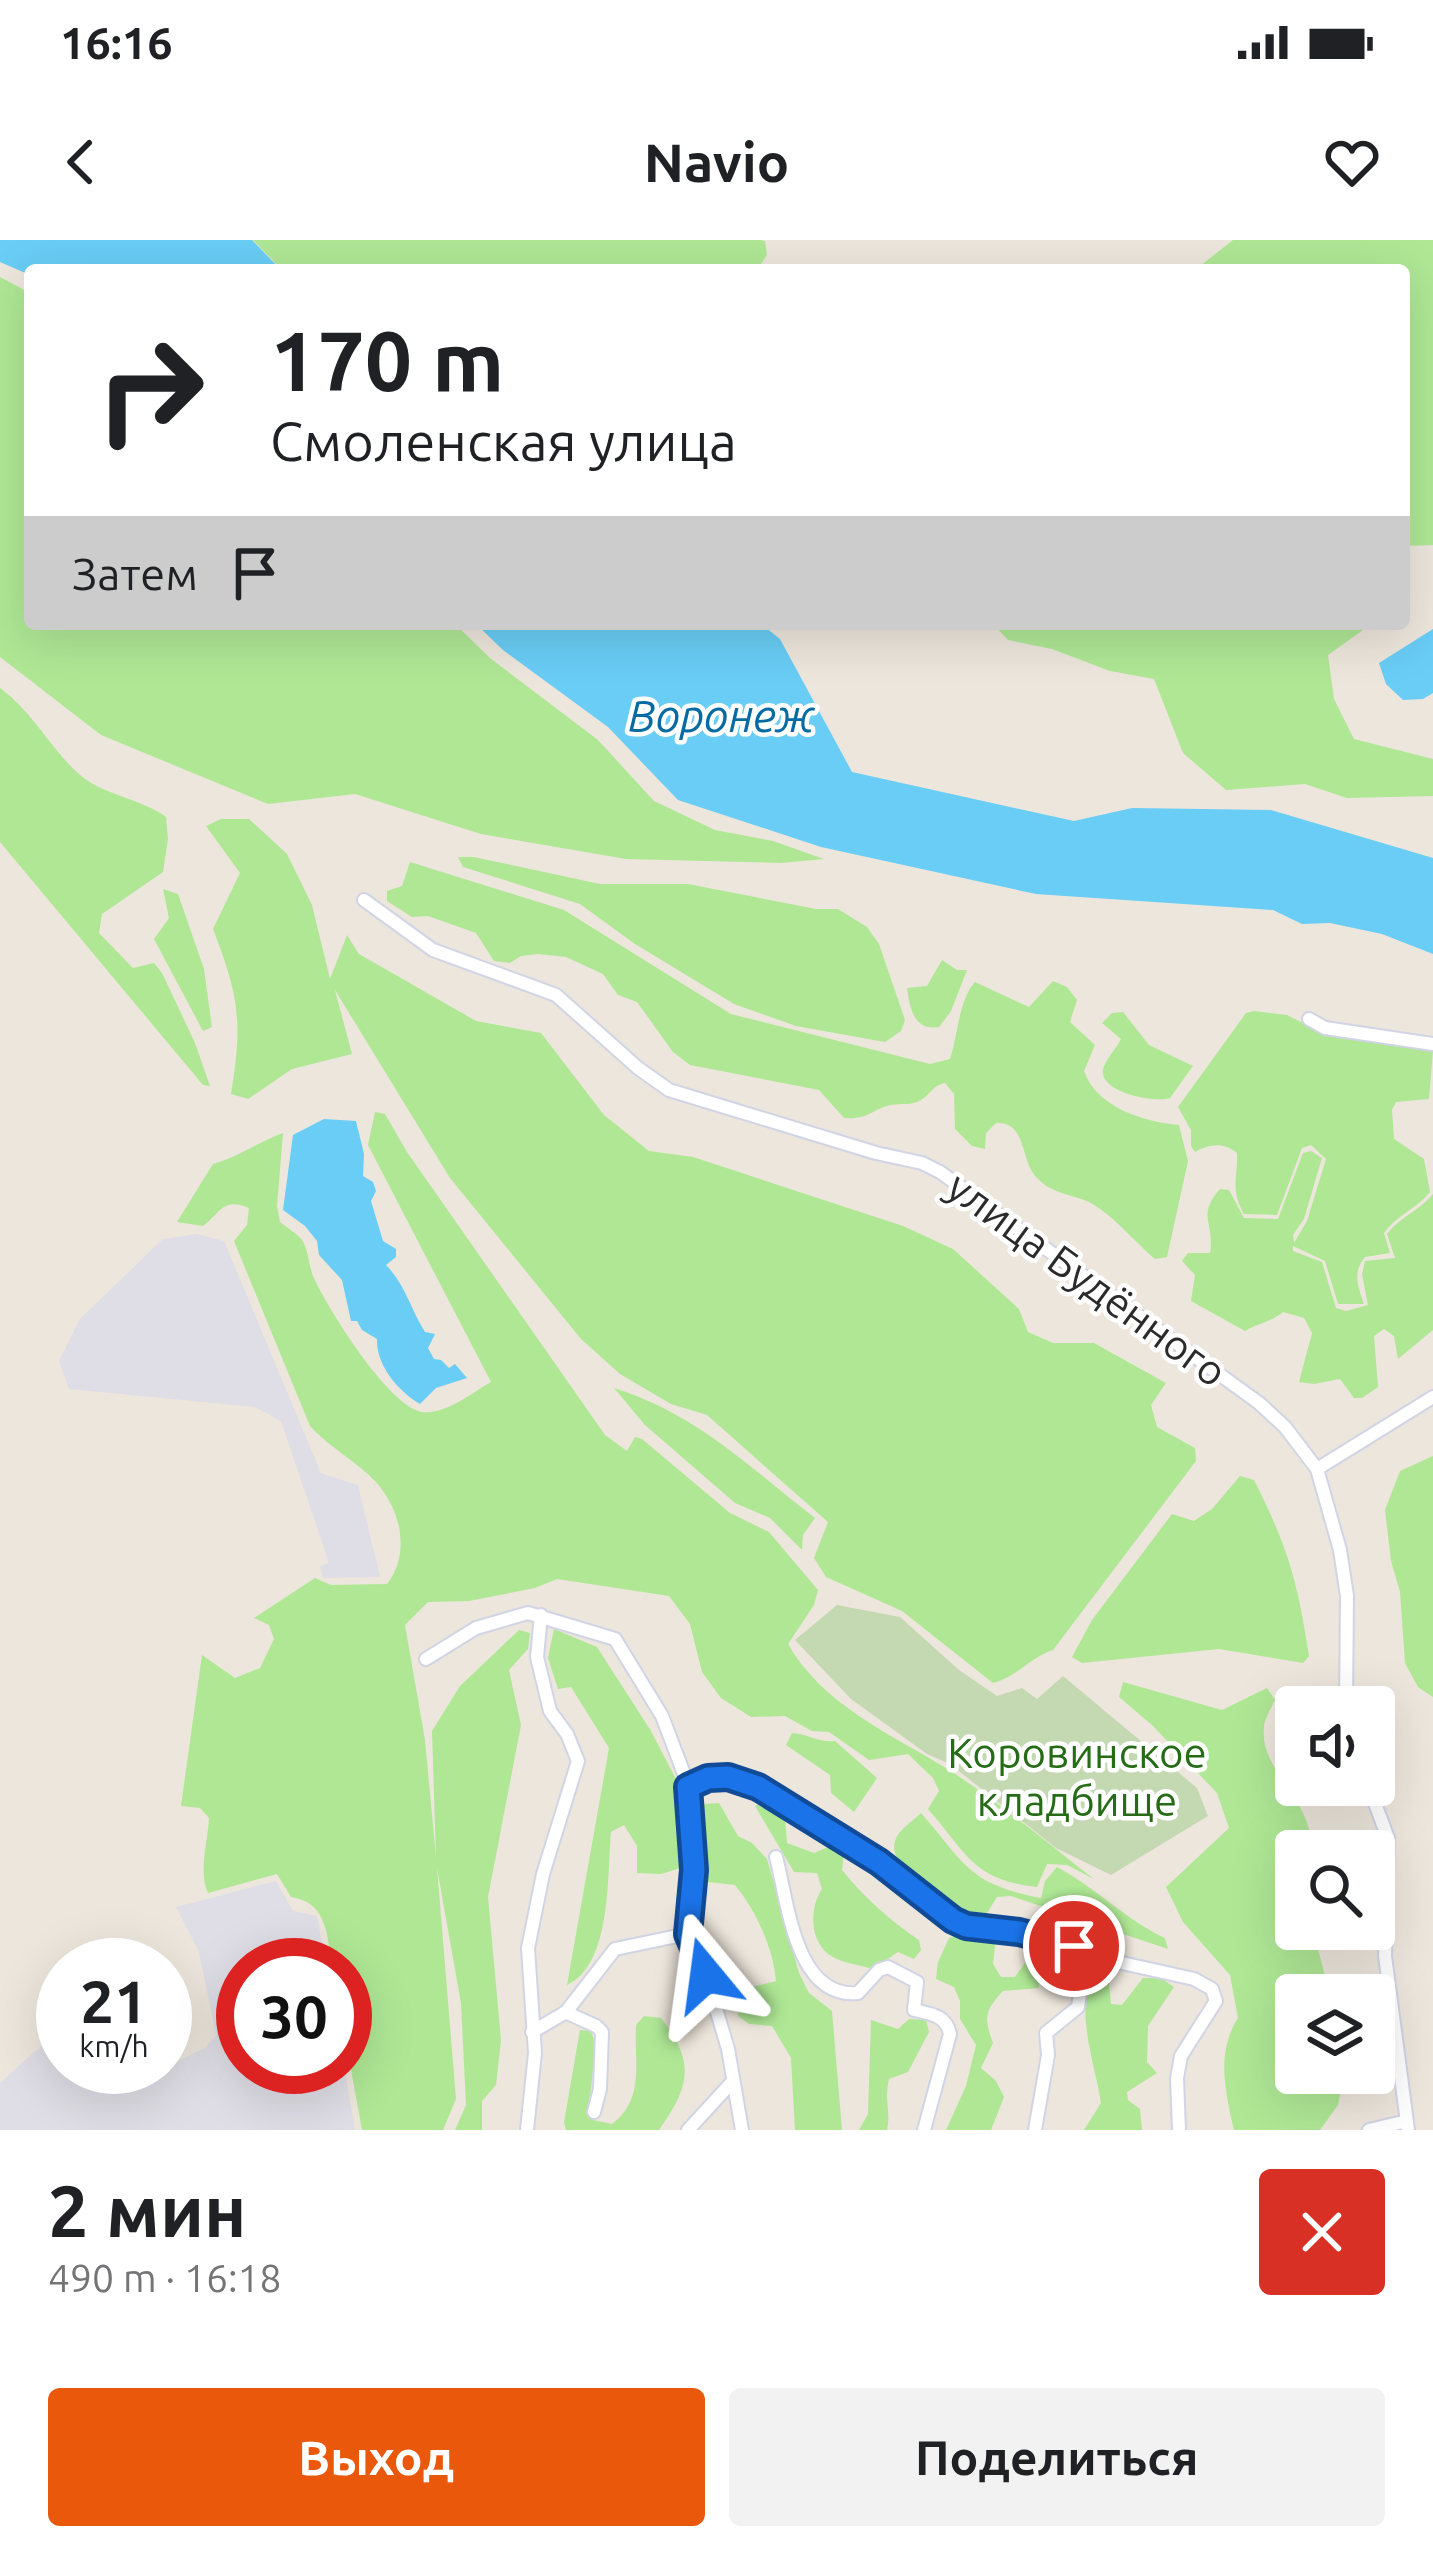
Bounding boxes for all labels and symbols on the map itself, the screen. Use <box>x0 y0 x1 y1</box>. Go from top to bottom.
water label: Воронеж <box>628 690 816 741</box>
street label: улица Будённого <box>939 1162 1236 1395</box>
park label: Коровинское кладбище <box>947 1729 1207 1824</box>
pin <box>1023 1895 1125 1997</box>
position arrow <box>643 1912 769 2038</box>
speed limit sign: 30 <box>216 1938 372 2094</box>

